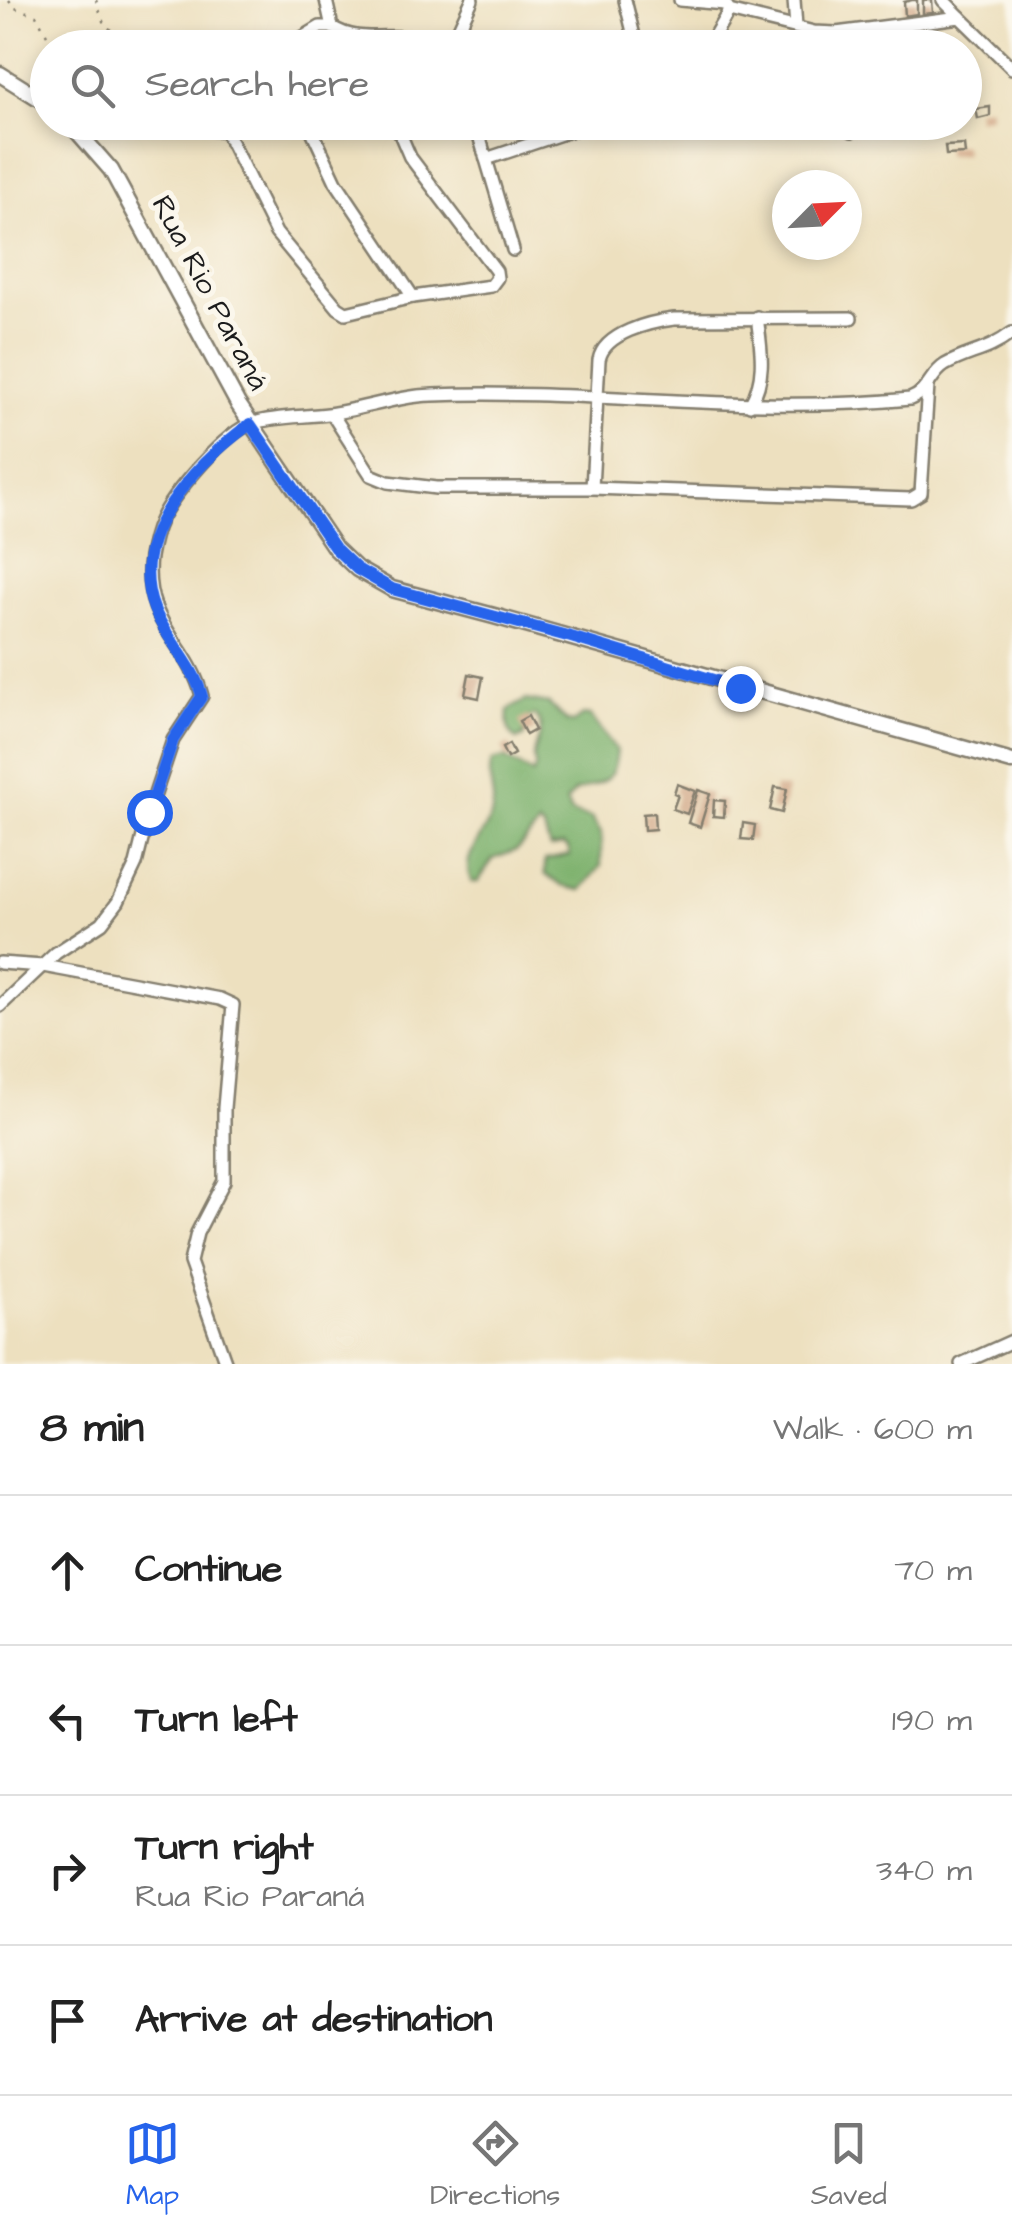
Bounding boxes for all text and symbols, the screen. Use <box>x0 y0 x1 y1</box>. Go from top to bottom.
search box <box>30 30 982 140</box>
icon: search <box>65 58 120 113</box>
text: Search here <box>145 59 369 111</box>
north arrow <box>772 170 862 260</box>
street label: Rua Rio Paraná <box>141 188 279 398</box>
route end <box>718 666 764 712</box>
route start <box>127 790 173 836</box>
text: 8 min <box>40 1400 144 1458</box>
text: Walk · 600 m <box>773 1407 972 1452</box>
icon: ahead <box>40 1543 95 1598</box>
text: Continue <box>135 1544 282 1596</box>
text: 70 m <box>894 1548 972 1593</box>
icon: left <box>40 1693 95 1748</box>
text: Turn left <box>135 1694 298 1746</box>
text: 190 m <box>892 1698 972 1743</box>
text: Turn right <box>135 1822 314 1874</box>
icon: right <box>40 1843 95 1898</box>
text: 340 m <box>876 1848 972 1893</box>
text: Rua Rio Paraná <box>135 1874 365 1919</box>
icon: arrive <box>40 1993 95 2048</box>
text: Arrive at destination <box>135 1994 492 2046</box>
tab: Map <box>125 2116 180 2215</box>
tab: Directions <box>430 2116 560 2215</box>
tab: Saved <box>811 2116 887 2215</box>

